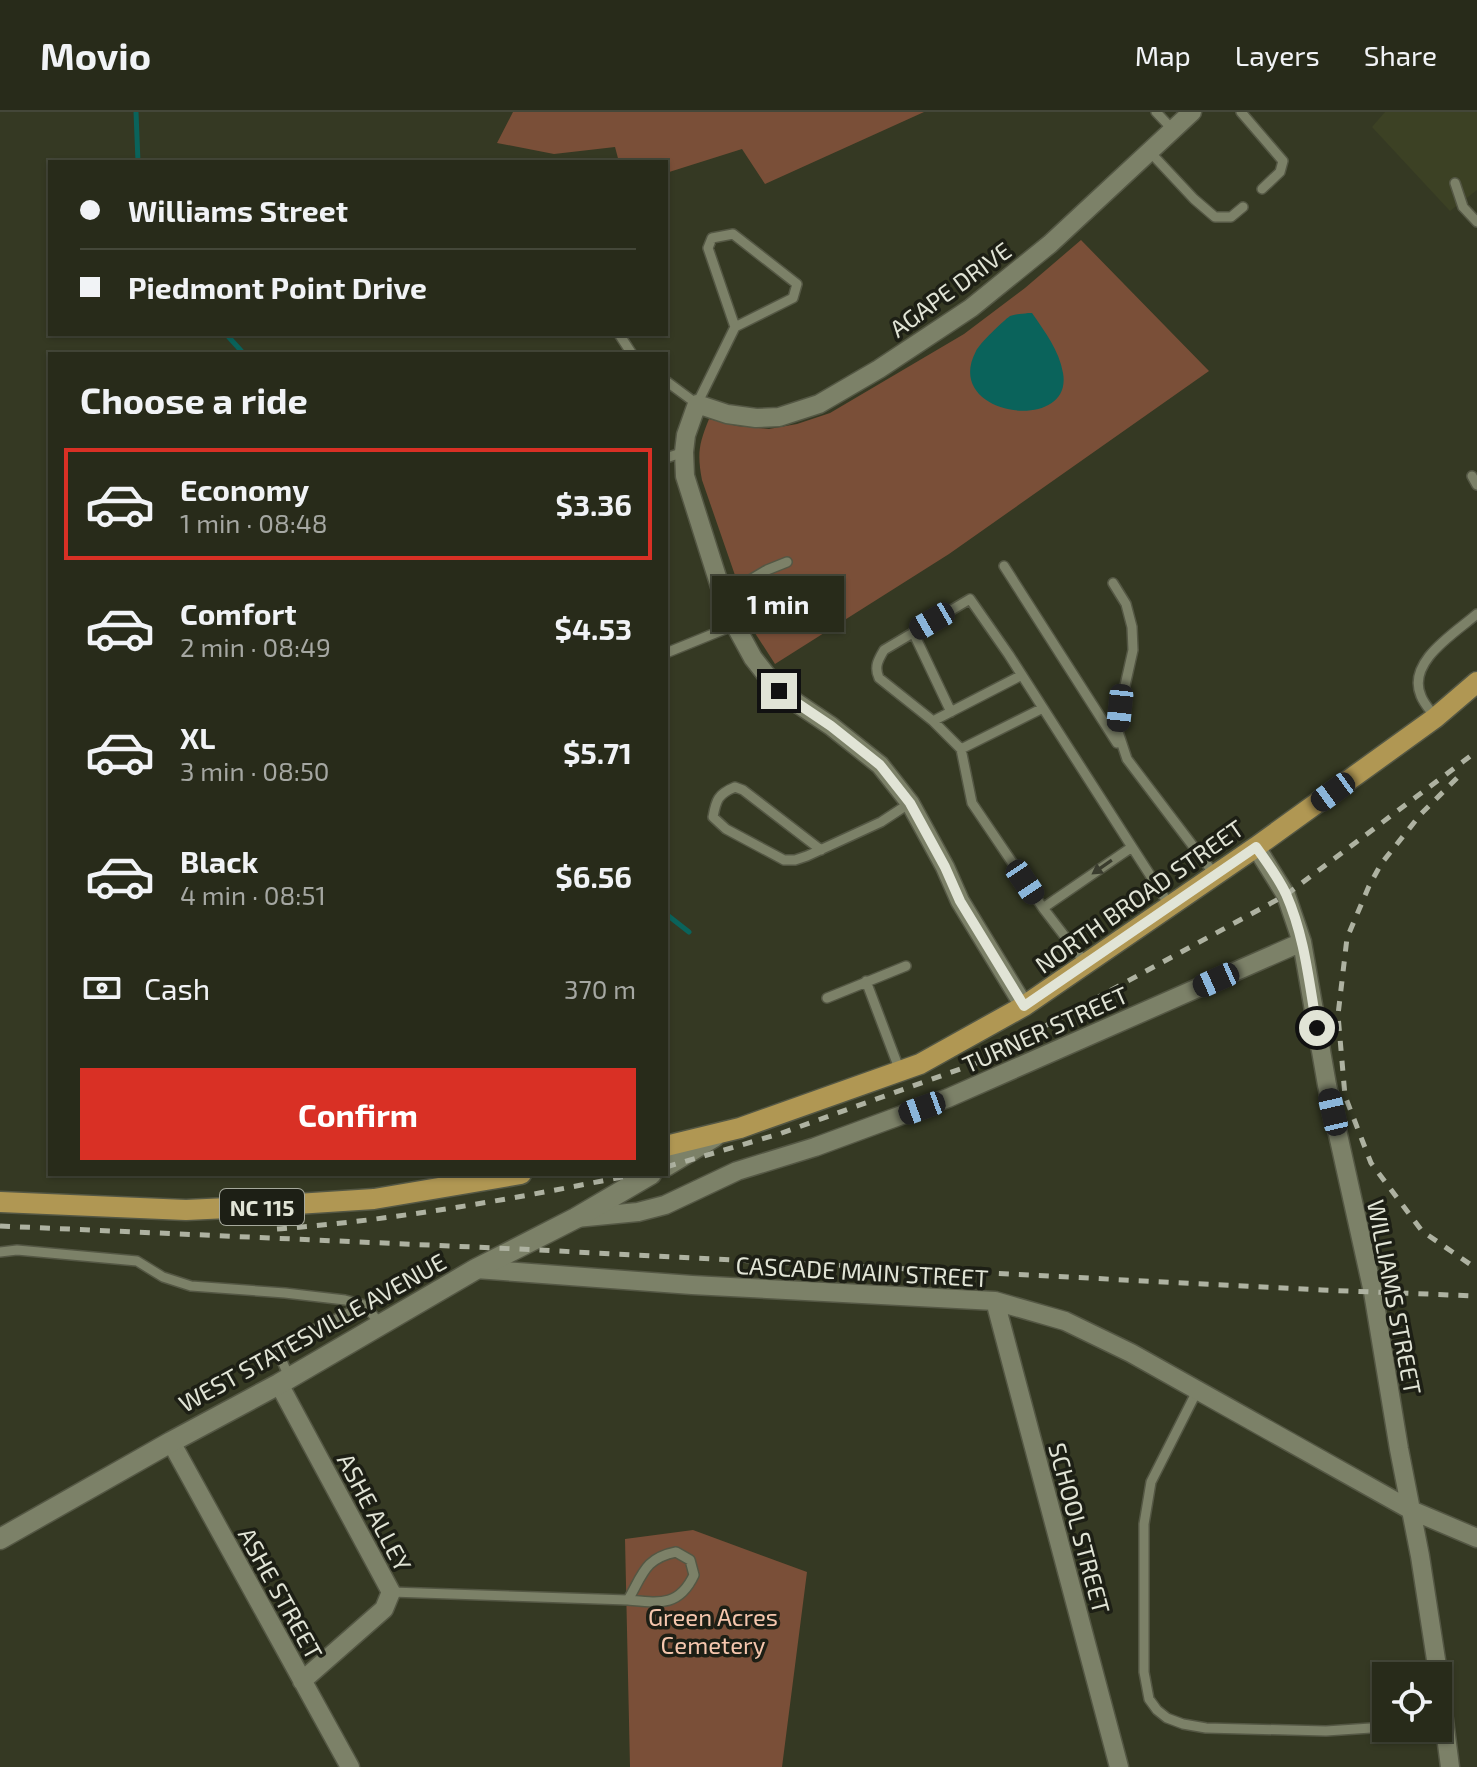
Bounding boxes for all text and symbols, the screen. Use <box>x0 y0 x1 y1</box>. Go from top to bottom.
text: Movio <box>40 32 151 78</box>
text: Map <box>1135 38 1191 72</box>
text: Layers <box>1235 38 1320 72</box>
text: Share <box>1364 38 1437 72</box>
text: Williams Street <box>128 192 348 228</box>
street label: AGAPE DRIVE <box>884 235 1016 343</box>
text: Piedmont Point Drive <box>128 269 427 305</box>
text: Choose a ride <box>80 378 308 421</box>
icon: car <box>84 468 156 540</box>
text: Economy <box>180 471 309 507</box>
text: $3.36 <box>556 486 632 522</box>
text: 1 min · 08:48 <box>180 507 328 538</box>
callout: 1 min <box>713 575 845 631</box>
text: 1 min <box>747 588 809 619</box>
icon: car <box>84 592 156 664</box>
text: Comfort <box>180 595 297 631</box>
car <box>905 599 959 643</box>
text: $4.53 <box>555 610 632 646</box>
text: 2 min · 08:49 <box>180 631 331 662</box>
route end <box>761 673 797 709</box>
car <box>1106 683 1134 733</box>
icon: car <box>84 716 156 788</box>
text: XL <box>180 719 215 755</box>
text: $5.71 <box>563 734 632 770</box>
text: 3 min · 08:50 <box>180 755 330 786</box>
car <box>1307 768 1359 816</box>
street label: NORTH BROAD STREET <box>1029 813 1249 979</box>
icon: car <box>84 840 156 912</box>
text: Black <box>180 843 258 879</box>
car <box>1002 855 1048 909</box>
text: $6.56 <box>555 858 632 894</box>
one-way arrow <box>1092 859 1113 874</box>
text: 4 min · 08:51 <box>180 879 326 910</box>
car <box>1189 959 1243 1001</box>
icon: cash <box>80 966 124 1010</box>
text: Cash <box>144 970 210 1006</box>
text: 370 m <box>564 973 636 1004</box>
street label: TURNER STREET <box>958 979 1132 1079</box>
route start <box>1299 1010 1335 1046</box>
button: Confirm <box>80 1068 636 1160</box>
car <box>1316 1086 1350 1138</box>
car <box>895 1089 949 1127</box>
road number: NC 115 <box>220 1189 304 1225</box>
street label: WILLIAMS STREET <box>1362 1197 1428 1397</box>
street label: WEST STATESVILLE AVENUE <box>173 1246 451 1418</box>
street label: CASCADE MAIN STREET <box>735 1250 989 1292</box>
street label: SCHOOL STREET <box>1043 1440 1117 1617</box>
street label: ASHE ALLEY <box>332 1448 418 1576</box>
street label: ASHE STREET <box>233 1522 329 1664</box>
park label: Green Acres Cemetery <box>648 1602 778 1659</box>
map controls <box>1372 1662 1452 1742</box>
button: locate <box>1372 1662 1452 1742</box>

